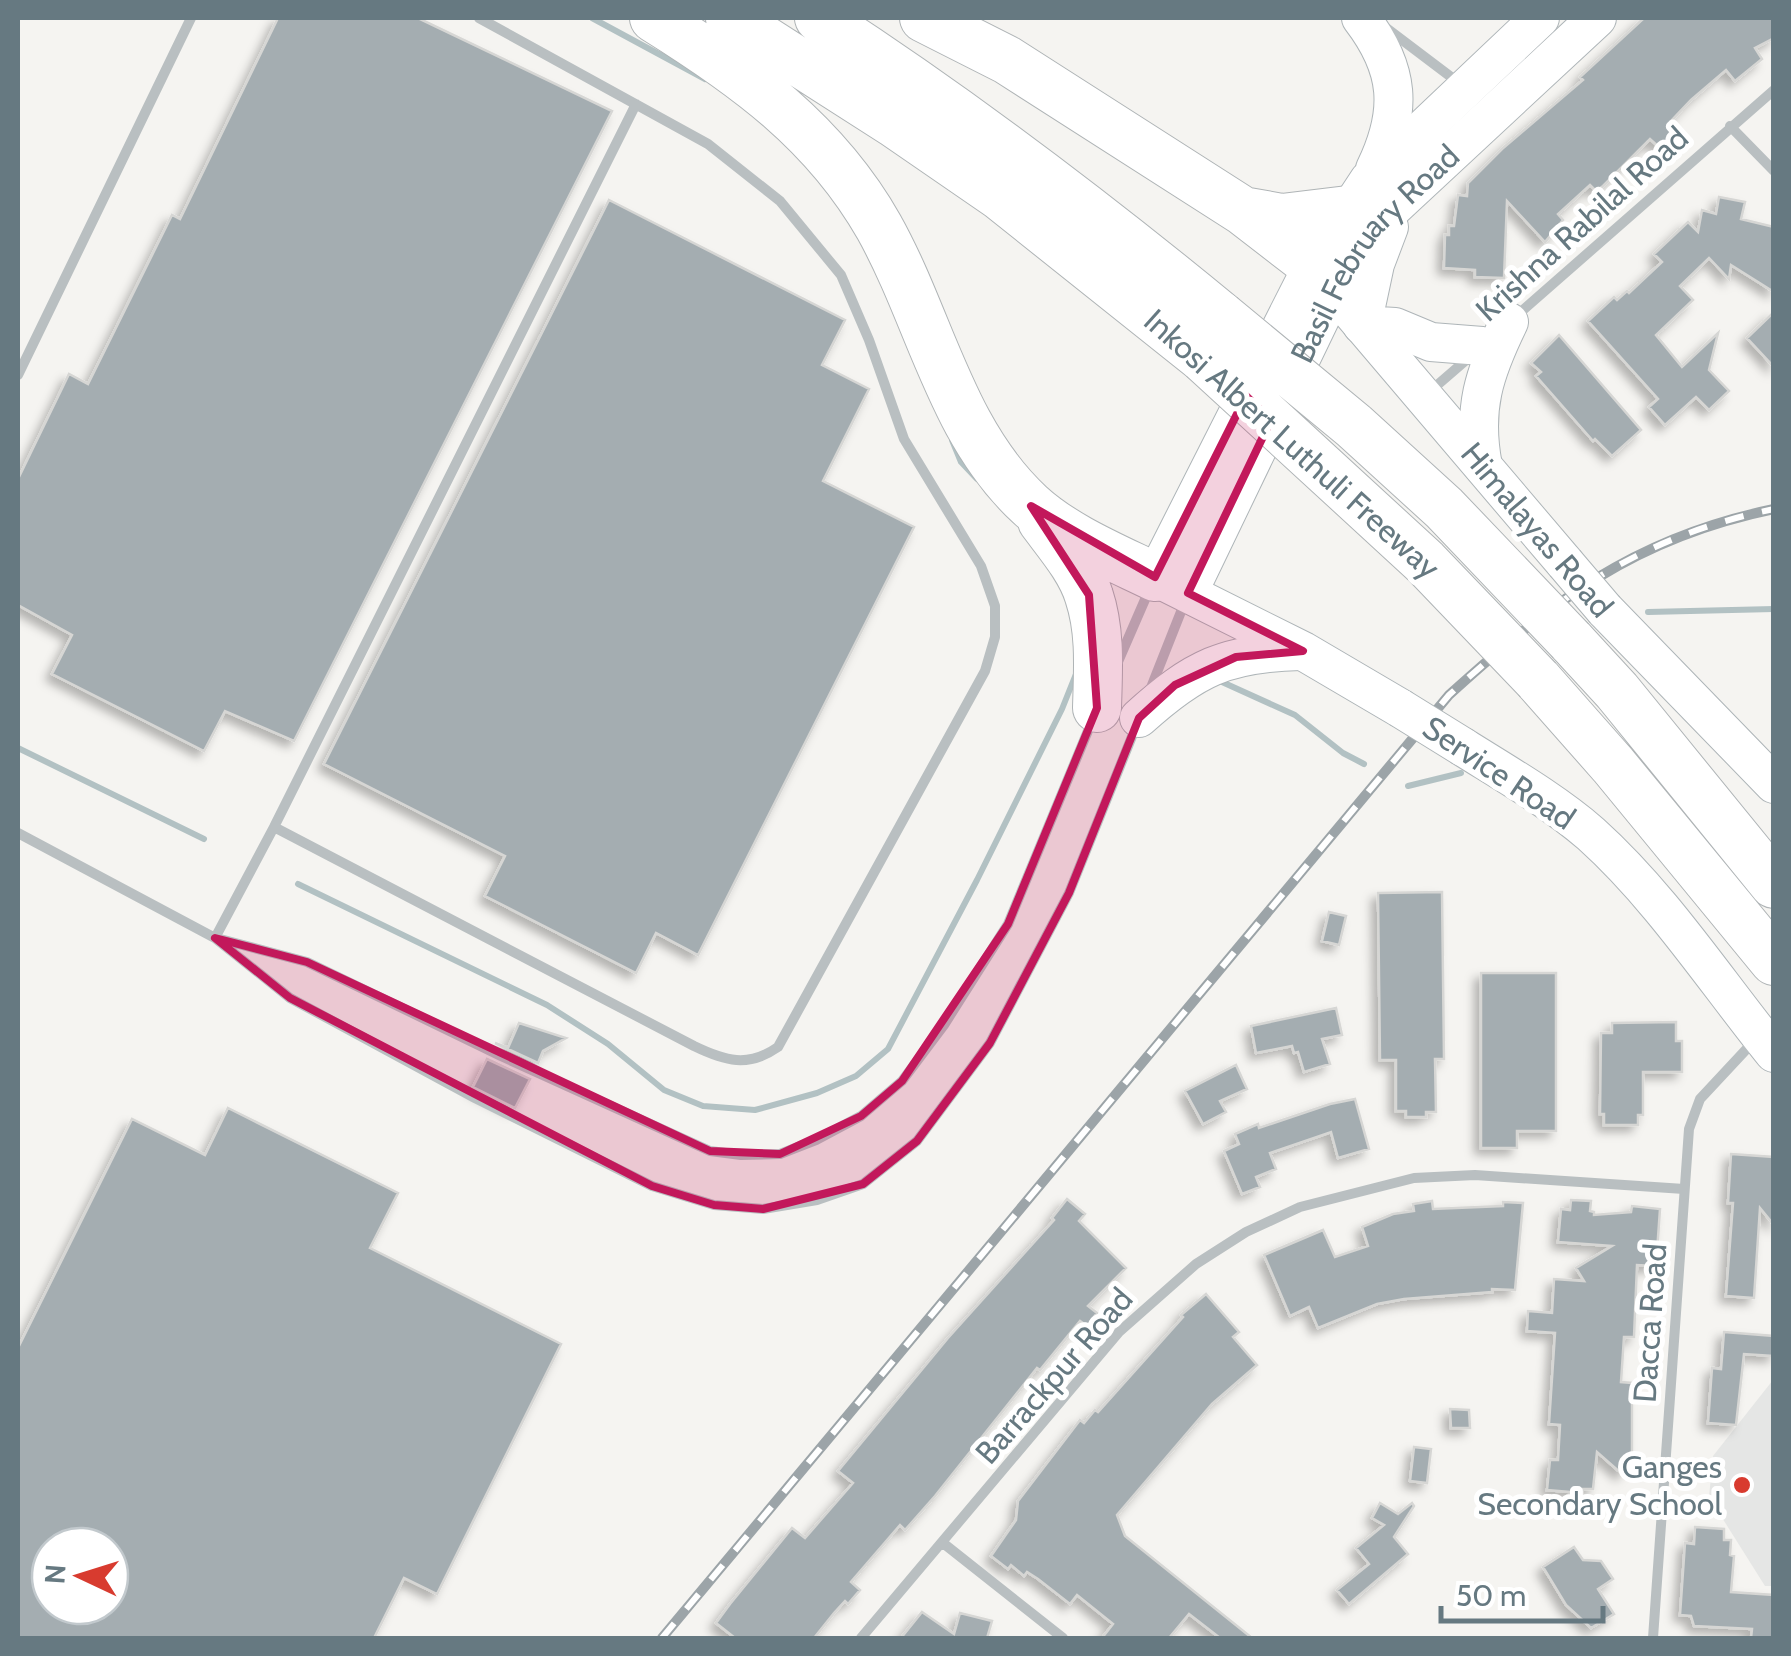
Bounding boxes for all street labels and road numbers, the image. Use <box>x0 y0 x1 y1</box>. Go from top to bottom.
street label: Krishna Rabilal Road <box>1467 118 1696 329</box>
street label: Basil February Road <box>1282 136 1467 369</box>
street label: Inkosi Albert Luthuli Freeway <box>1137 301 1448 587</box>
street label: Himalayas Road <box>1453 434 1622 625</box>
street label: Service Road <box>1416 707 1583 838</box>
street label: Dacca Road <box>1624 1242 1675 1404</box>
street label: Barrackpur Road <box>967 1280 1141 1471</box>

